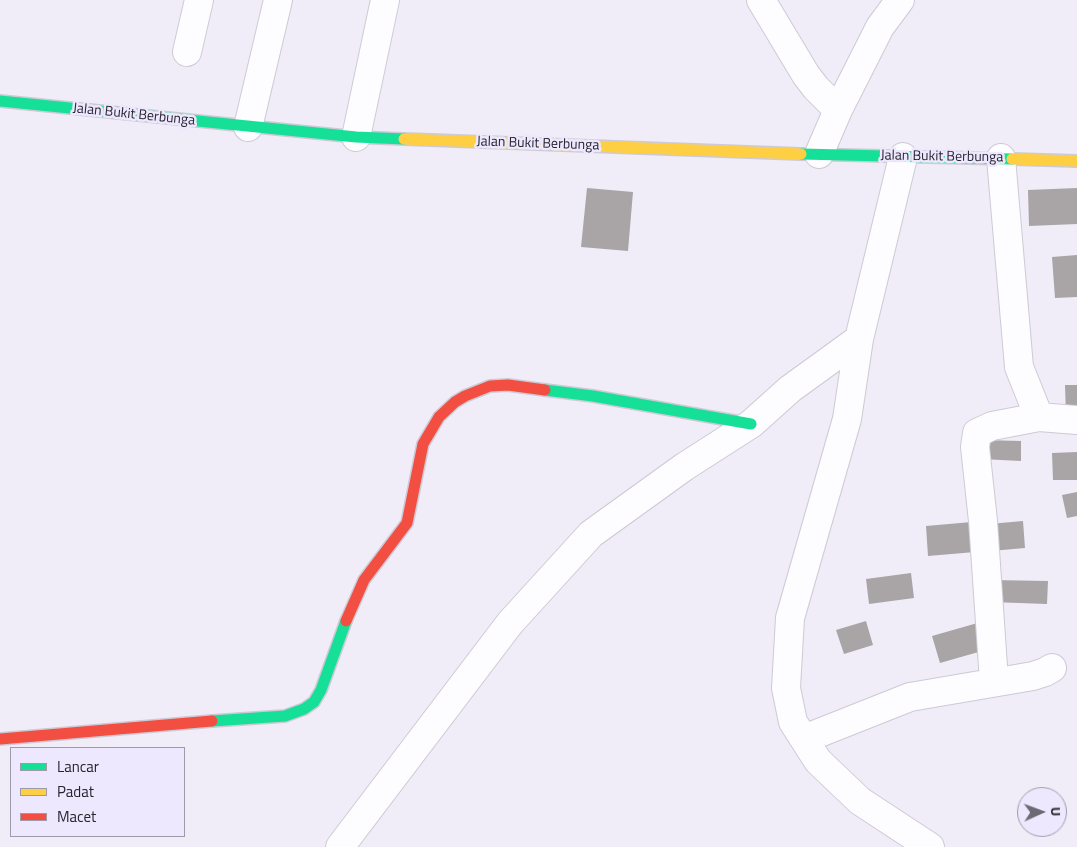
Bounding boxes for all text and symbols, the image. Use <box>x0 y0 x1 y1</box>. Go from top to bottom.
street label: Jalan Bukit Berbunga <box>72 100 196 130</box>
street label: Jalan Bukit Berbunga <box>476 133 600 155</box>
street label: Jalan Bukit Berbunga <box>880 148 1004 166</box>
legend <box>10 747 185 837</box>
text: Lancar <box>57 755 99 778</box>
text: Padat <box>57 780 94 803</box>
north arrow <box>1017 787 1067 837</box>
text: Macet <box>57 805 96 828</box>
text: U <box>1046 807 1067 816</box>

